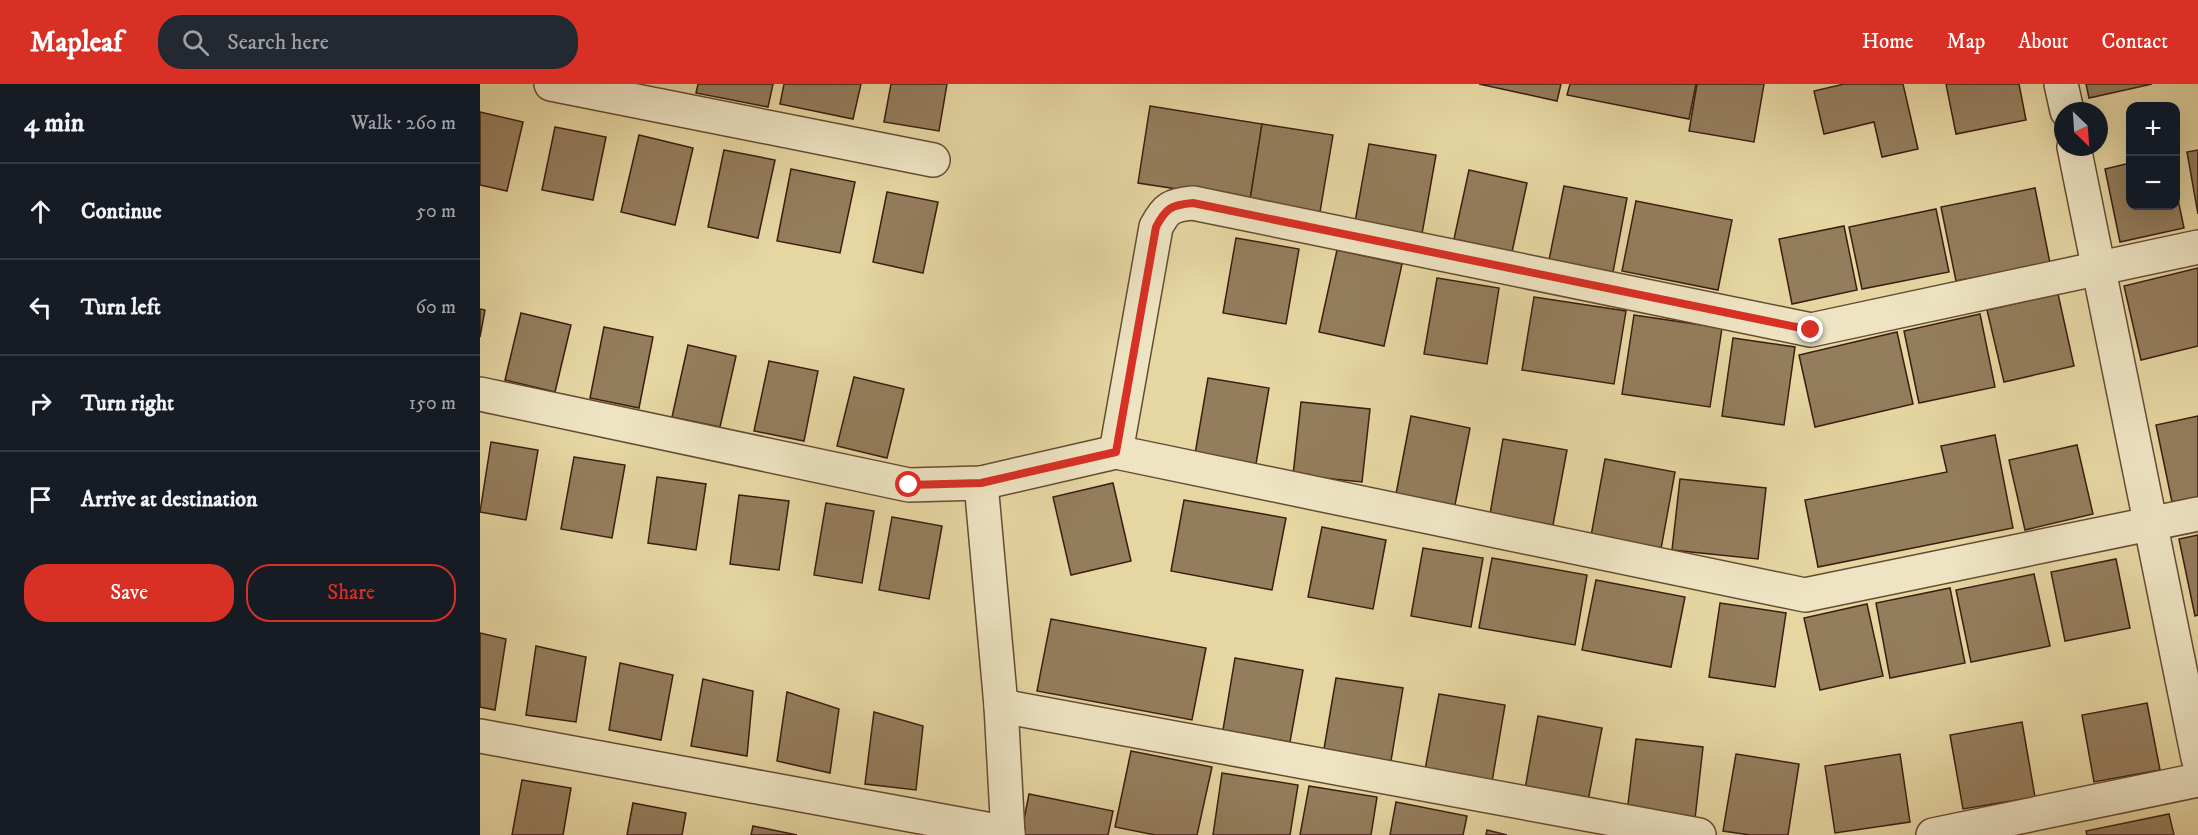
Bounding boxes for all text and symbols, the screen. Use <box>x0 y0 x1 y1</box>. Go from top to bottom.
search box <box>158 15 578 69</box>
text: Mapleaf <box>30 25 122 60</box>
icon: search <box>179 26 212 59</box>
text: Search here <box>227 29 329 56</box>
text: Home <box>1862 29 1914 55</box>
text: Map <box>1947 29 1985 55</box>
text: About <box>2018 29 2069 55</box>
text: Contact <box>2102 29 2168 55</box>
north arrow <box>2054 102 2108 156</box>
map controls <box>2126 102 2180 210</box>
button: + <box>2126 102 2180 156</box>
text: 4 min <box>24 107 84 140</box>
text: Walk · 260 m <box>351 111 456 136</box>
button: − <box>2126 156 2180 210</box>
icon: ahead <box>24 195 57 228</box>
text: Continue <box>81 198 162 225</box>
text: 50 m <box>416 199 456 224</box>
icon: left <box>24 291 57 324</box>
text: Turn left <box>81 294 161 321</box>
text: 60 m <box>416 295 456 320</box>
route end <box>1797 316 1823 342</box>
icon: right <box>24 387 57 420</box>
text: Turn right <box>81 390 174 417</box>
text: 150 m <box>409 391 456 416</box>
route start <box>895 471 921 497</box>
icon: arrive <box>24 483 57 516</box>
text: Arrive at destination <box>81 486 258 513</box>
button: Save <box>24 564 234 622</box>
button: Share <box>246 564 456 622</box>

